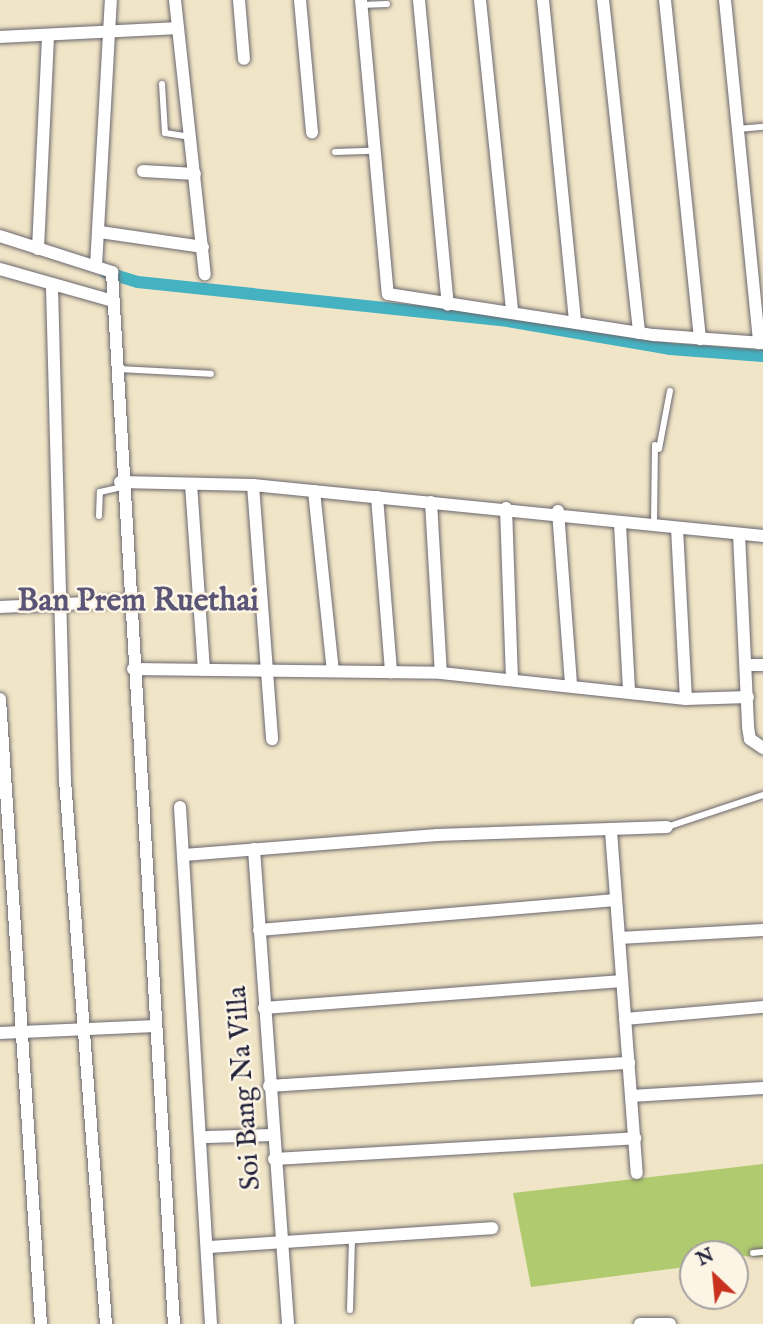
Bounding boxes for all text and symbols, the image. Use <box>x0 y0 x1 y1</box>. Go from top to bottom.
district label: Ban Prem Ruethai <box>17 583 259 621</box>
street label: Soi Bang Na Villa <box>221 985 269 1191</box>
north arrow <box>679 1240 749 1310</box>
text: N <box>693 1244 718 1272</box>

